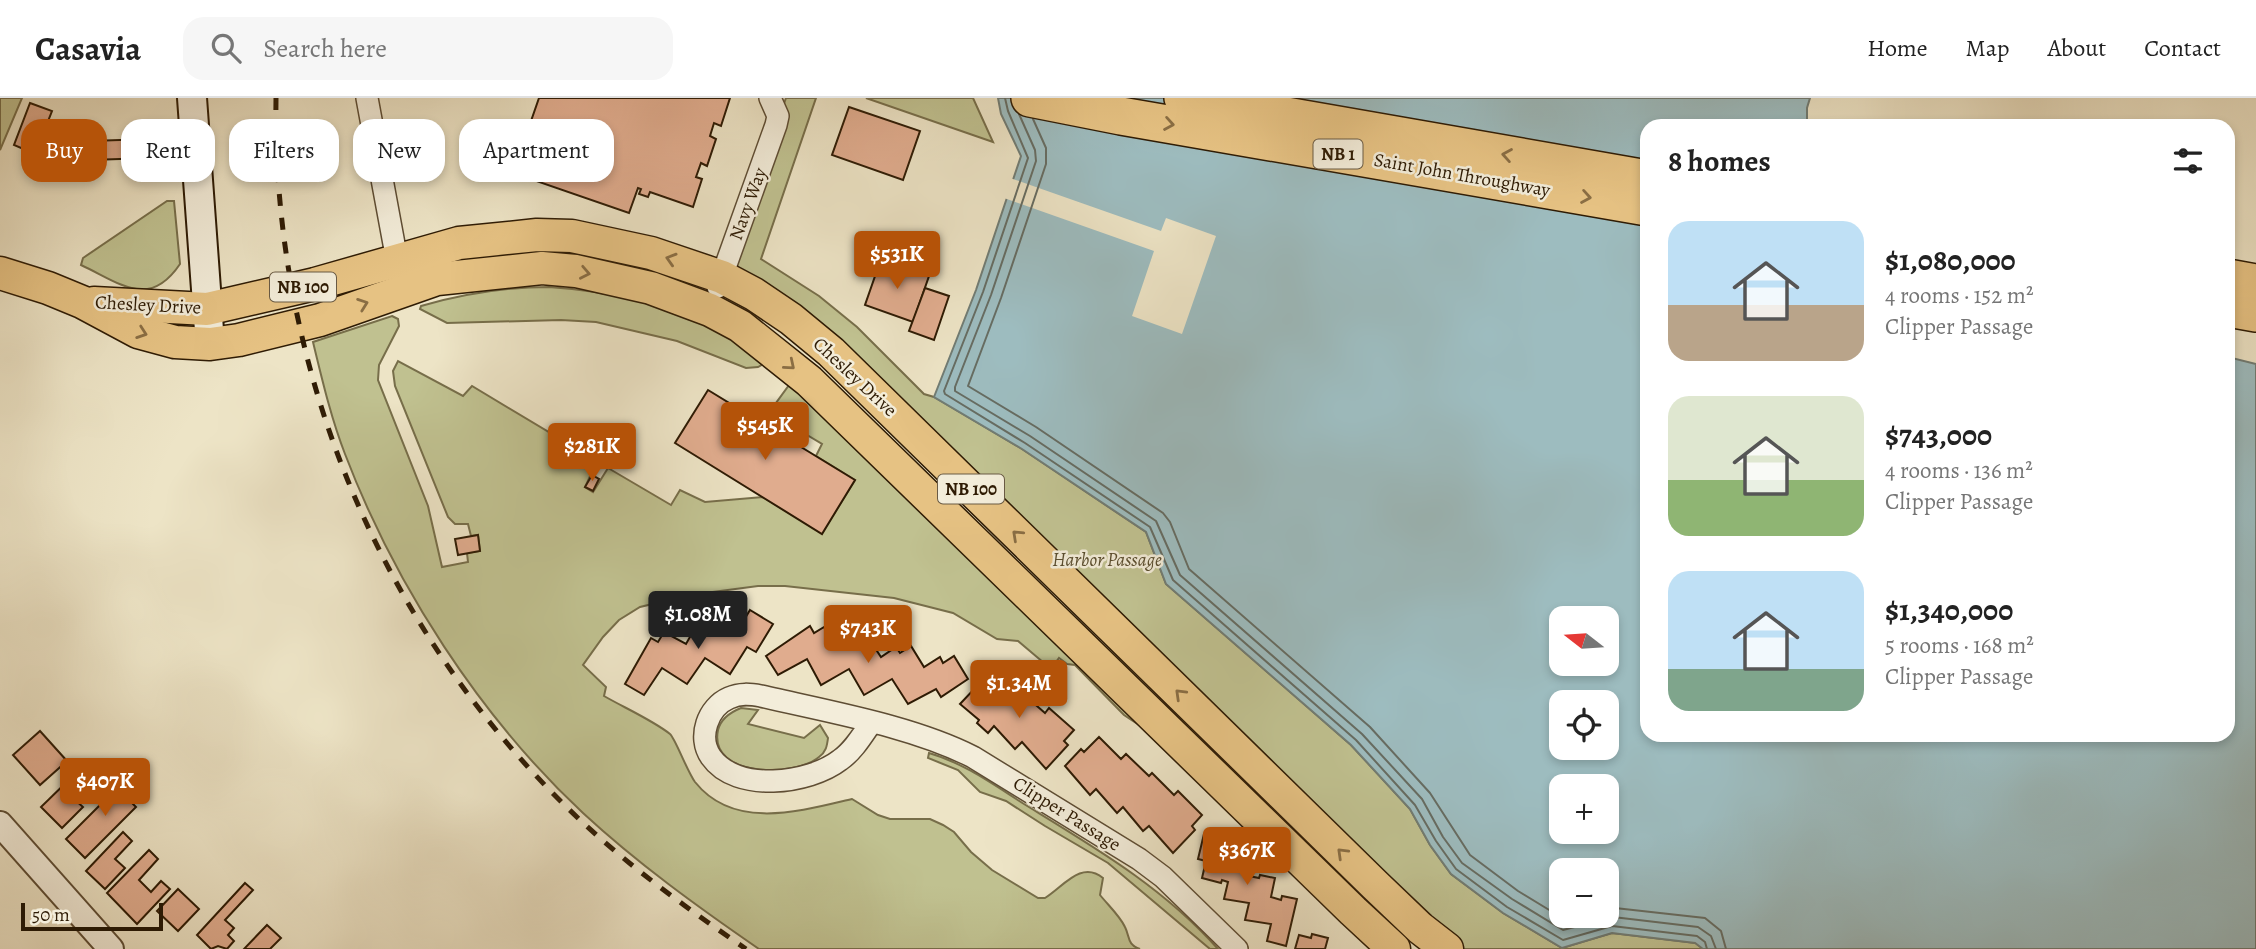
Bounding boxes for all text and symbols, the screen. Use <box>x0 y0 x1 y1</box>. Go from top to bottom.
search box <box>183 17 673 80</box>
text: Casavia <box>35 26 141 71</box>
icon: search <box>207 29 245 67</box>
text: Search here <box>263 31 387 66</box>
text: Home <box>1867 32 1928 64</box>
text: Map <box>1966 32 2010 64</box>
text: About <box>2048 32 2106 64</box>
text: Contact <box>2144 32 2221 64</box>
one-way arrow <box>1163 116 1175 131</box>
chip: Buy <box>21 119 107 182</box>
chip: Rent <box>121 119 215 182</box>
chip: Filters <box>229 119 339 182</box>
chip: New <box>353 119 445 182</box>
chip: Apartment <box>459 119 614 182</box>
road number: NB 1 <box>1314 140 1362 168</box>
text: 8 homes <box>1668 141 1771 181</box>
icon: filters <box>2169 142 2207 180</box>
street label: Saint John Throughway <box>1372 147 1553 203</box>
one-way arrow <box>1501 148 1513 163</box>
street label: Navy Way <box>723 164 773 244</box>
one-way arrow <box>1580 189 1592 204</box>
pin: $531K <box>848 232 946 291</box>
text: $531K <box>870 238 924 269</box>
text: $1,080,000 <box>1885 240 2016 280</box>
icon: home <box>1724 249 1808 333</box>
one-way arrow <box>665 253 677 267</box>
one-way arrow <box>579 265 591 280</box>
road number: NB 100 <box>270 272 336 302</box>
text: 4 rooms · 152 m² <box>1885 280 2033 311</box>
street label: Chesley Drive <box>94 289 202 321</box>
one-way arrow <box>356 299 368 313</box>
text: Clipper Passage <box>1885 311 2033 342</box>
one-way arrow <box>136 324 148 338</box>
street label: Chesley Drive <box>807 331 903 423</box>
one-way arrow <box>781 357 794 369</box>
pin: $545K <box>716 402 814 462</box>
text: $545K <box>737 409 793 440</box>
text: $743,000 <box>1885 415 1992 455</box>
pin: $281K <box>543 424 641 483</box>
icon: home <box>1724 424 1808 508</box>
text: $281K <box>564 430 620 461</box>
text: 4 rooms · 136 m² <box>1885 455 2033 486</box>
road number: NB 100 <box>938 474 1004 503</box>
text: Clipper Passage <box>1885 486 2033 517</box>
one-way arrow <box>1012 531 1025 544</box>
park label: Harbor Passage <box>1052 547 1162 573</box>
text: $1,340,000 <box>1885 590 2013 630</box>
pin: $1.08M <box>641 592 755 651</box>
text: $1.08M <box>664 598 732 629</box>
icon: home <box>1724 599 1808 683</box>
pin: $743K <box>819 606 917 665</box>
north arrow <box>1549 606 1619 676</box>
map controls <box>1549 606 1619 928</box>
text: $743K <box>840 612 896 643</box>
text: 5 rooms · 168 m² <box>1885 630 2034 661</box>
pin: $1.34M <box>962 660 1076 720</box>
text: Clipper Passage <box>1885 661 2033 692</box>
text: $1.34M <box>986 667 1052 698</box>
one-way arrow <box>1176 690 1188 702</box>
button: locate <box>1549 690 1619 760</box>
pin: $407K <box>56 758 154 818</box>
text: $407K <box>76 765 134 796</box>
street label: Clipper Passage <box>1008 770 1126 858</box>
button: + <box>1549 774 1619 844</box>
pin: $367K <box>1198 828 1296 887</box>
text: $367K <box>1219 834 1275 865</box>
one-way arrow <box>1338 849 1351 862</box>
button: − <box>1549 858 1619 928</box>
scale bar <box>21 900 163 932</box>
text: 50 m <box>32 902 70 928</box>

